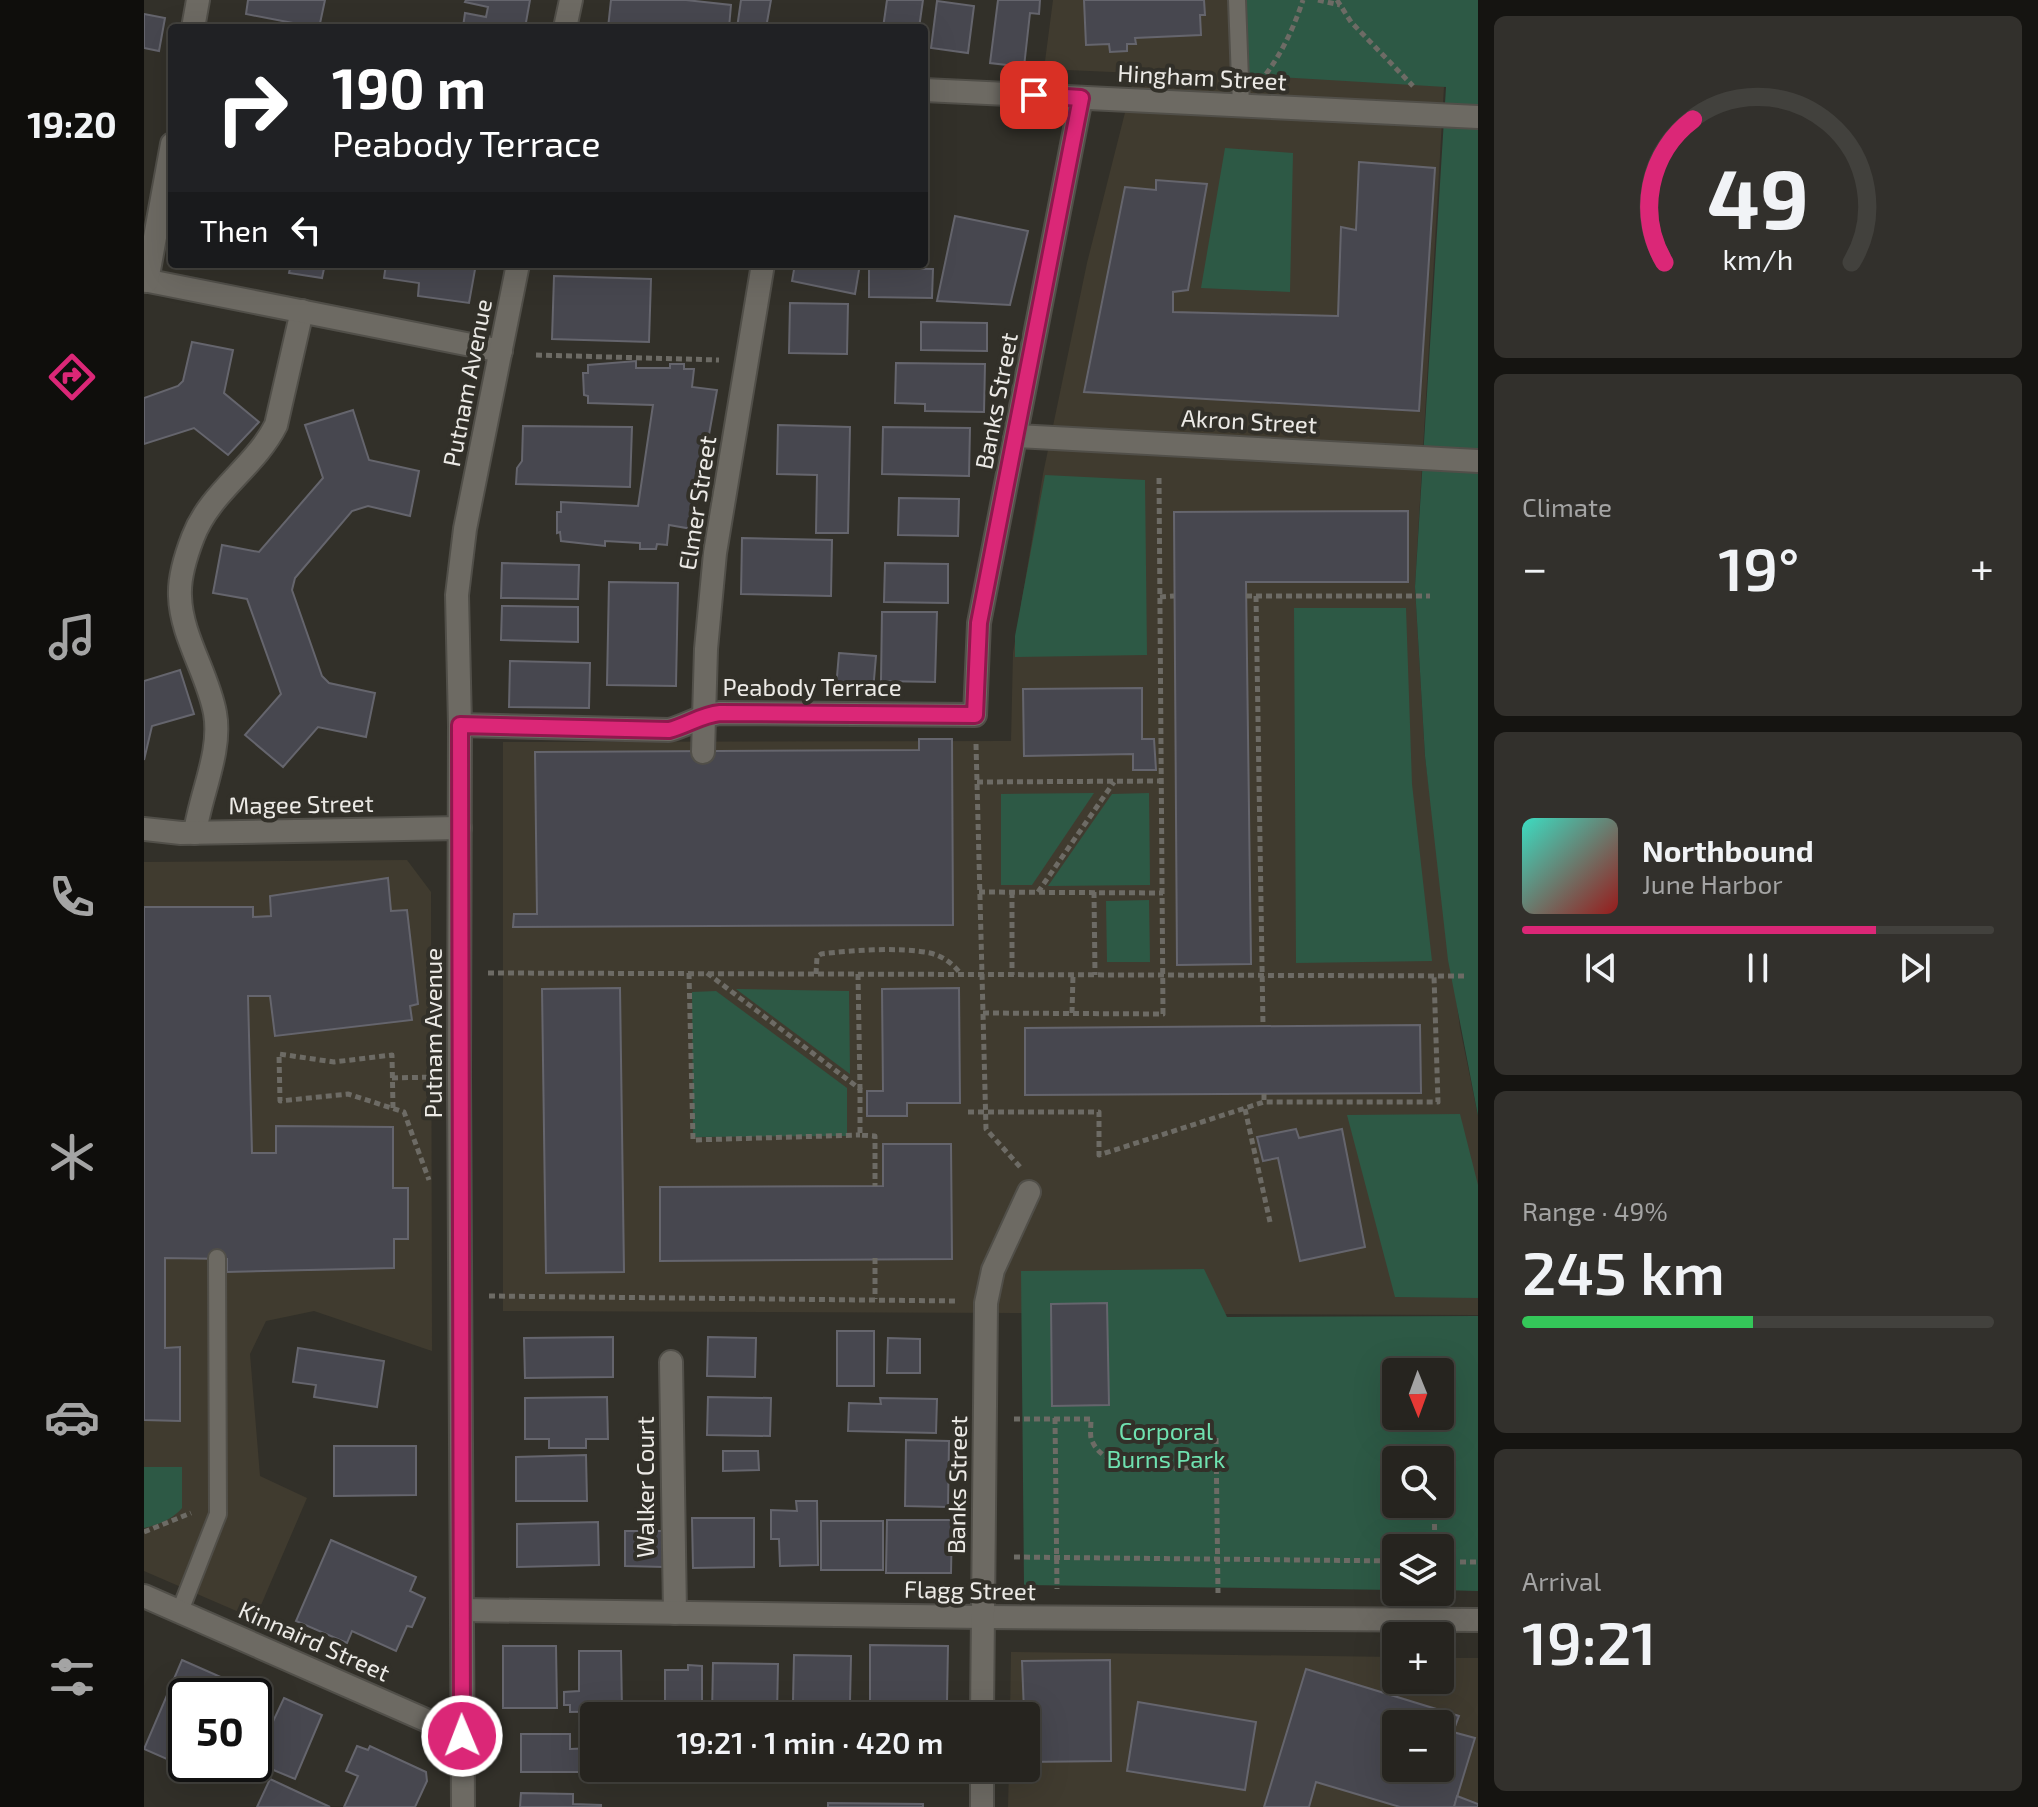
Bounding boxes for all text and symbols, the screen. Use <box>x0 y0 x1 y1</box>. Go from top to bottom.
text: 190 m <box>332 53 486 120</box>
icon: right <box>200 56 304 160</box>
street label: Hingham Street <box>1117 58 1287 95</box>
pin <box>1000 61 1068 129</box>
icon: arrive <box>1012 73 1056 117</box>
text: 19:20 <box>27 102 117 145</box>
text: Peabody Terrace <box>332 121 601 164</box>
text: 49 <box>1707 146 1809 246</box>
icon: left <box>284 208 328 252</box>
text: Then <box>200 212 268 248</box>
text: km/h <box>1723 241 1793 276</box>
street label: Putnam Avenue <box>436 296 497 469</box>
street label: Banks Street <box>968 330 1023 471</box>
icon: directions <box>44 349 100 405</box>
street label: Akron Street <box>1180 402 1318 439</box>
street label: Elmer Street <box>672 434 721 572</box>
text: Climate <box>1522 491 1612 522</box>
text: 19° <box>1718 531 1799 603</box>
text: − <box>1522 540 1548 593</box>
text: + <box>1970 540 1994 593</box>
icon: music <box>44 609 100 665</box>
street label: Peabody Terrace <box>722 672 902 701</box>
street label: Magee Street <box>228 788 374 819</box>
text: Northbound <box>1642 832 1814 868</box>
text: June Harbor <box>1642 868 1783 899</box>
icon: phone <box>44 869 100 925</box>
icon: previous <box>1579 946 1623 990</box>
icon: pause <box>1736 946 1780 990</box>
icon: next <box>1893 946 1937 990</box>
street label: Putnam Avenue <box>418 948 447 1118</box>
icon: climate <box>44 1129 100 1185</box>
text: Range · 49% <box>1522 1195 1668 1226</box>
text: 245 km <box>1522 1235 1725 1307</box>
north arrow <box>1382 1358 1454 1430</box>
map controls <box>1382 1358 1454 1782</box>
icon: car <box>44 1389 100 1445</box>
street label: Banks Street <box>941 1415 972 1554</box>
street label: Walker Court <box>630 1416 659 1558</box>
park label: Corporal Burns Park <box>1107 1416 1225 1473</box>
button: search <box>1382 1446 1454 1518</box>
button: layers <box>1382 1534 1454 1606</box>
text: Arrival <box>1522 1565 1601 1596</box>
street label: Flagg Street <box>904 1574 1036 1605</box>
street label: Kinnaird Street <box>235 1594 395 1687</box>
text: 19:21 <box>1522 1605 1656 1677</box>
button: + <box>1382 1622 1454 1694</box>
icon: filters <box>44 1649 100 1705</box>
speed limit sign: 50 <box>168 1678 272 1782</box>
position arrow <box>420 1694 504 1778</box>
button: − <box>1382 1710 1454 1782</box>
text: 19:21 · 1 min · 420 m <box>677 1724 943 1760</box>

